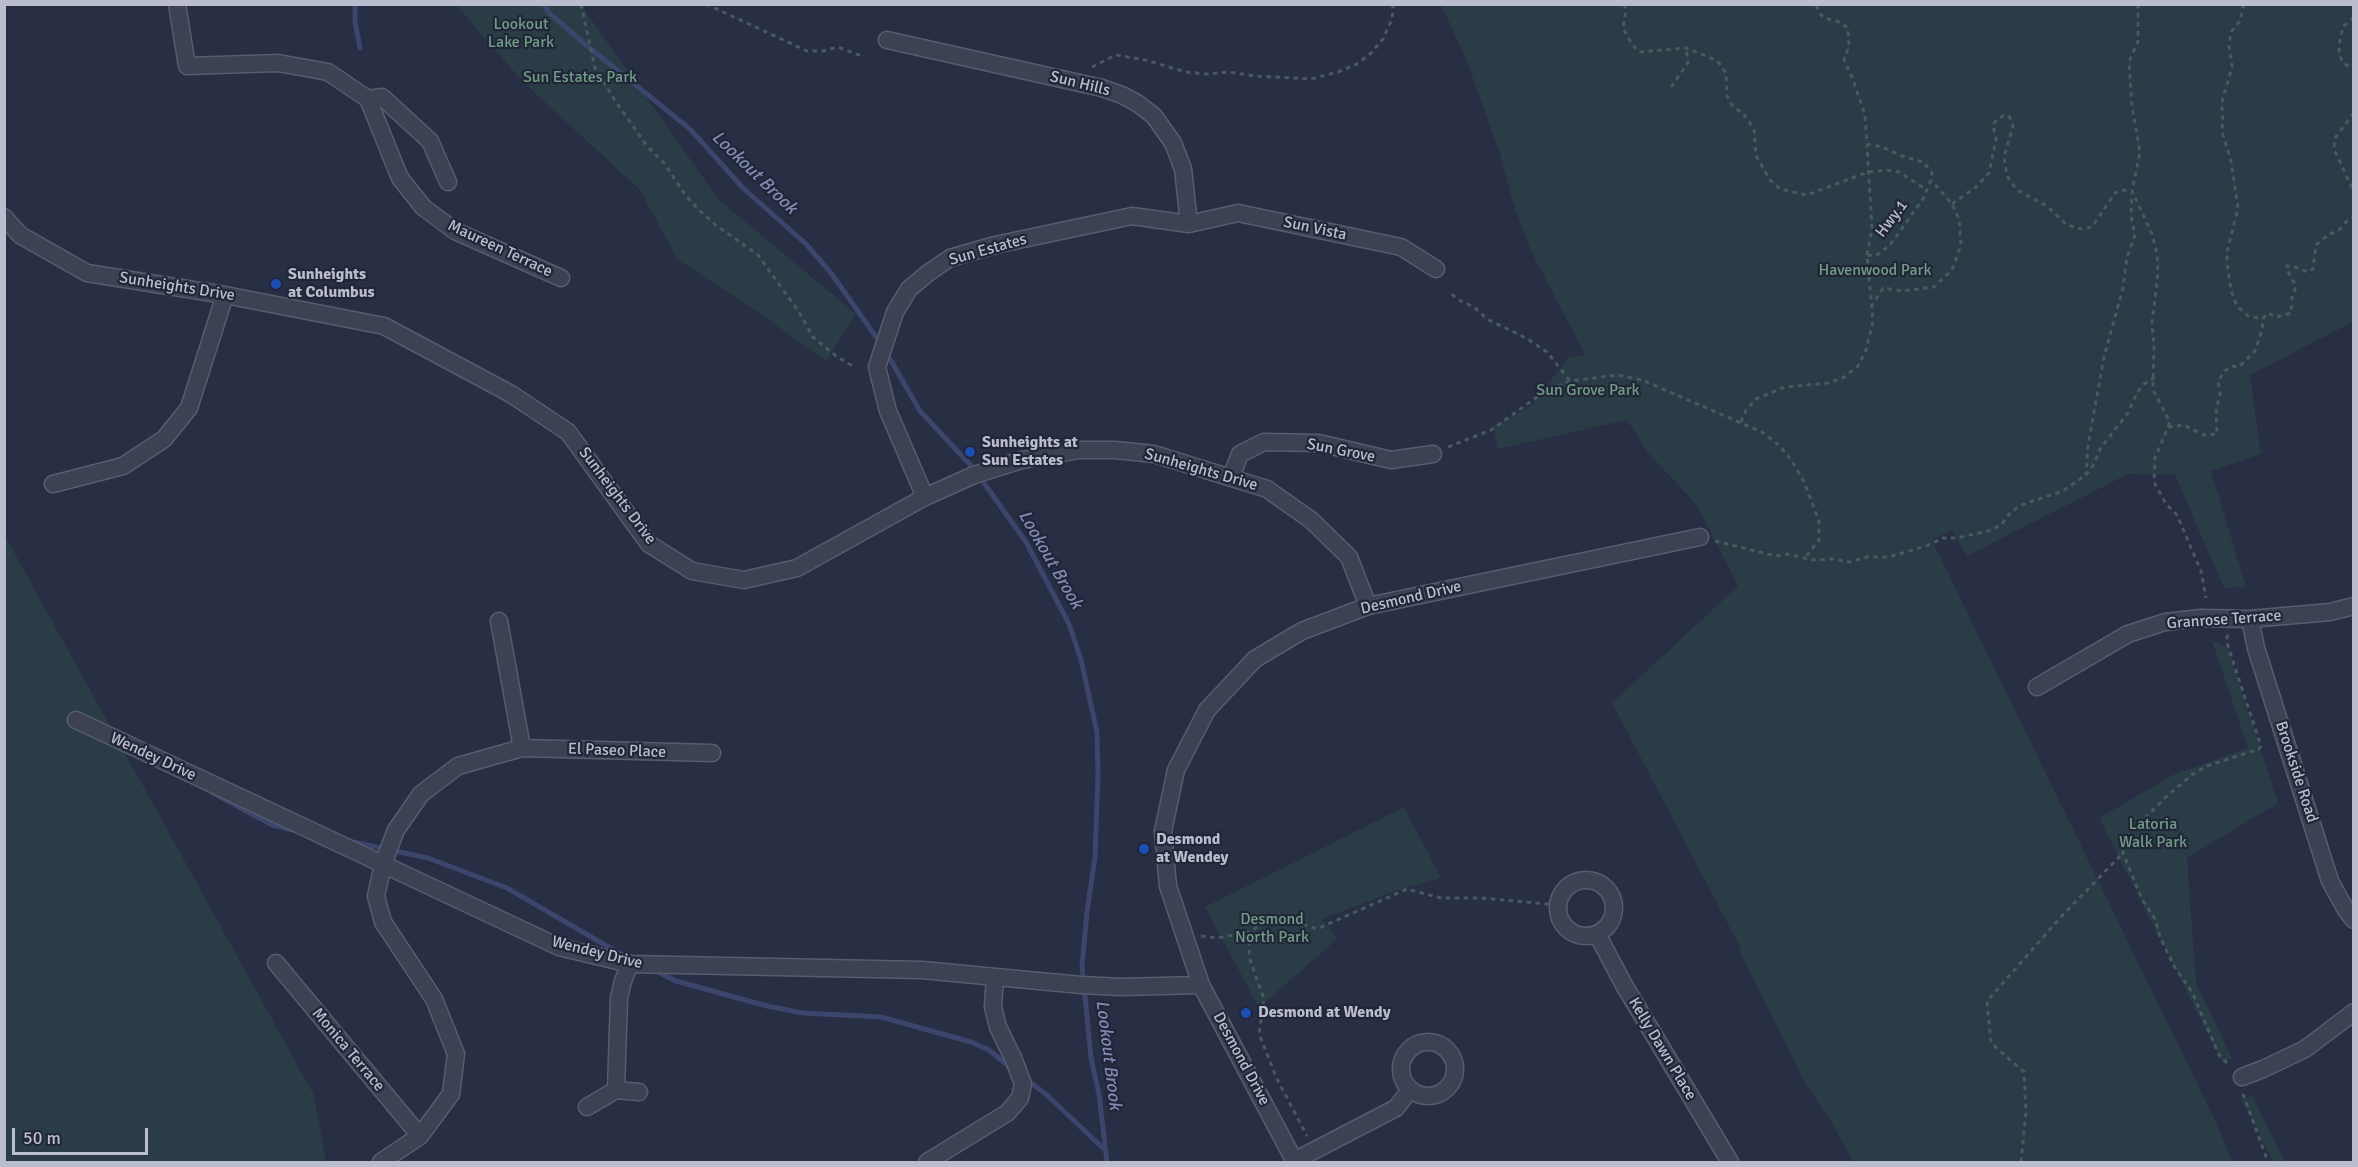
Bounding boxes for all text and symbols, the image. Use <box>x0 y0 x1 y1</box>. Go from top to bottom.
park label: Lookout Lake Park <box>488 15 554 53</box>
street label: Sun Hills <box>1048 67 1112 101</box>
park label: Sun Estates Park <box>523 68 637 88</box>
water label: Lookout Brook <box>707 127 801 219</box>
street label: Hwy.1 <box>1872 197 1912 241</box>
street label: Sun Vista <box>1282 213 1348 245</box>
street label: Maureen Terrace <box>445 216 555 282</box>
street label: Sun Estates <box>947 230 1029 270</box>
park label: Havenwood Park <box>1819 261 1931 281</box>
place label: Sunheights at Columbus <box>288 265 375 303</box>
street label: Sunheights Drive <box>118 268 236 306</box>
marker: Sunheights at Columbus <box>269 277 283 291</box>
park label: Sun Grove Park <box>1536 381 1640 401</box>
place label: Sunheights at Sun Estates <box>982 433 1078 471</box>
street label: Sun Grove <box>1305 435 1377 467</box>
street label: Sunheights Drive <box>574 444 660 548</box>
marker: Sunheights at Sun Estates <box>963 445 977 459</box>
street label: Sunheights Drive <box>1142 445 1260 495</box>
water label: Lookout Brook <box>1013 507 1087 613</box>
street label: Desmond Drive <box>1359 577 1463 619</box>
street label: Granrose Terrace <box>2166 606 2282 634</box>
street label: Brookside Road <box>2271 719 2321 825</box>
street label: Wendey Drive <box>107 729 199 785</box>
street label: El Paseo Place <box>568 740 666 762</box>
park label: Latoria Walk Park <box>2119 815 2187 853</box>
place label: Desmond at Wendey <box>1156 830 1229 868</box>
marker: Desmond at Wendey <box>1137 842 1151 856</box>
park label: Desmond North Park <box>1235 910 1309 948</box>
street label: Wendey Drive <box>550 932 644 974</box>
street label: Kelly Dawn Place <box>1624 994 1700 1104</box>
water label: Lookout Brook <box>1091 999 1125 1111</box>
place label: Desmond at Wendy <box>1258 1003 1391 1023</box>
street label: Monica Terrace <box>307 1004 389 1096</box>
marker: Desmond at Wendy <box>1239 1006 1253 1020</box>
street label: Desmond Drive <box>1208 1009 1274 1109</box>
scale bar <box>15 1116 152 1154</box>
text: 50 m <box>23 1127 61 1149</box>

